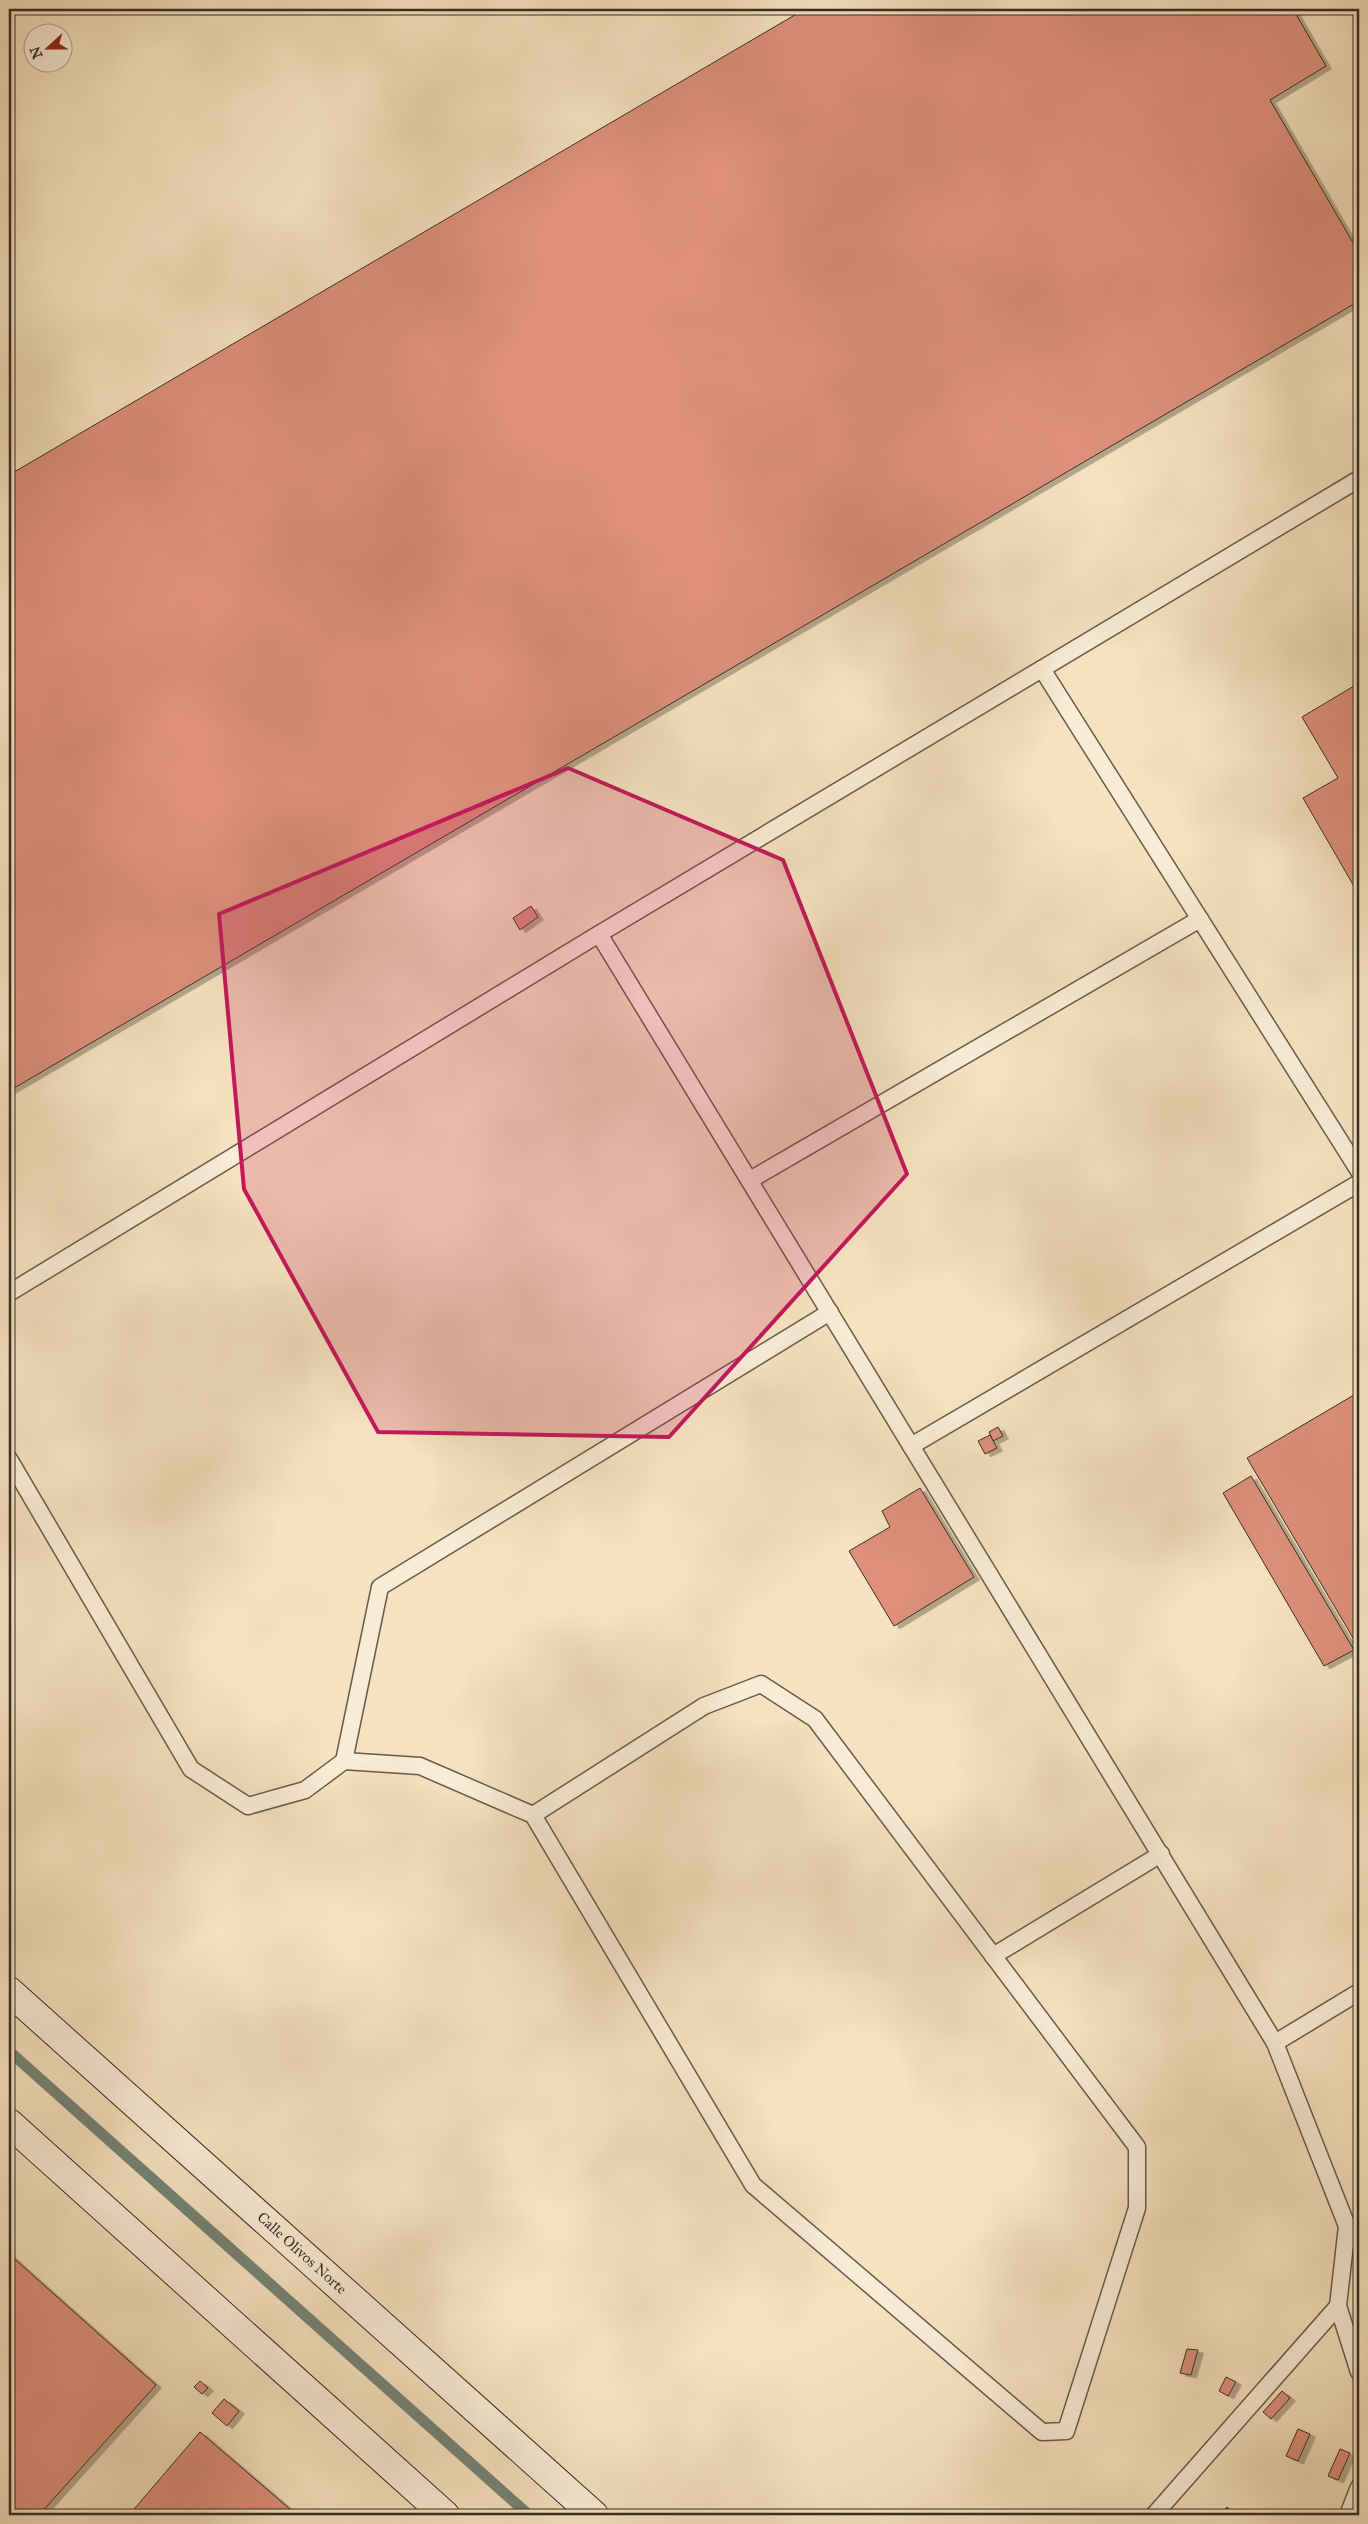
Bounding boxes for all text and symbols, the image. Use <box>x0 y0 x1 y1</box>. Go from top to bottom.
north arrow <box>22 22 72 72</box>
text: N <box>26 44 46 61</box>
street label: Calle Olivos Norte <box>254 2208 350 2298</box>

